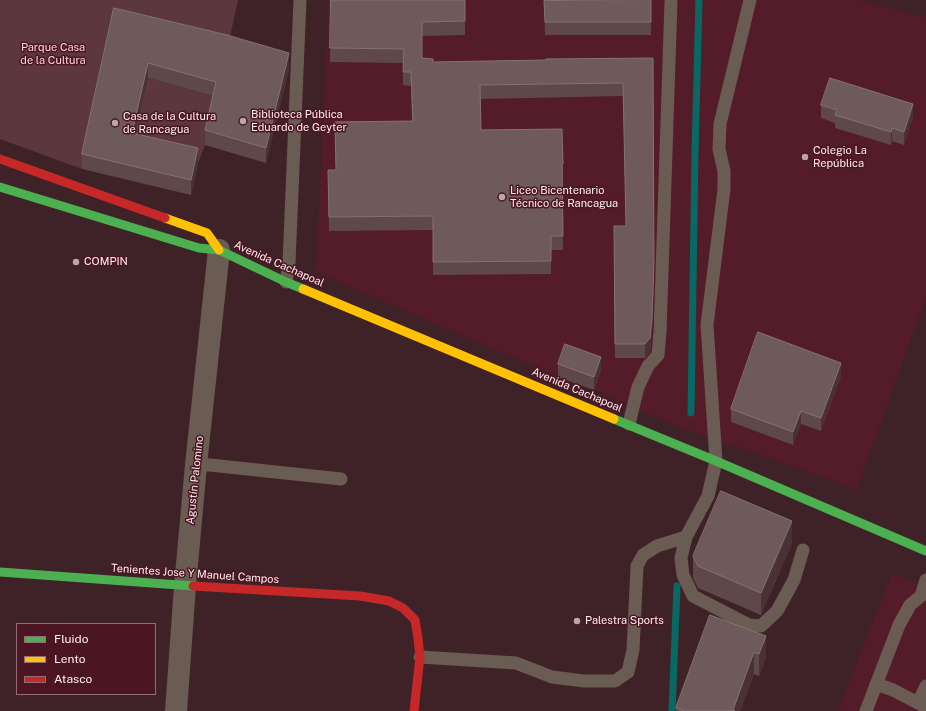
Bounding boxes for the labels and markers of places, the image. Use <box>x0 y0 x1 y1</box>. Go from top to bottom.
place label: Biblioteca Pública Eduardo de Geyter <box>251 108 347 134</box>
place label: Casa de la Cultura de Rancagua <box>123 110 216 136</box>
marker: Biblioteca Pública Eduardo de Geyter <box>238 116 248 126</box>
marker: Casa de la Cultura de Rancagua <box>110 118 120 128</box>
place label: Colegio La República <box>813 144 867 170</box>
marker: Colegio La República <box>800 152 810 162</box>
place label: Liceo Bicentenario Técnico de Rancagua <box>510 184 618 210</box>
marker: Liceo Bicentenario Técnico de Rancagua <box>497 192 507 202</box>
place label: COMPIN <box>84 255 128 269</box>
marker: COMPIN <box>71 257 81 267</box>
place label: Palestra Sports <box>585 614 664 628</box>
marker: Palestra Sports <box>572 616 582 626</box>

